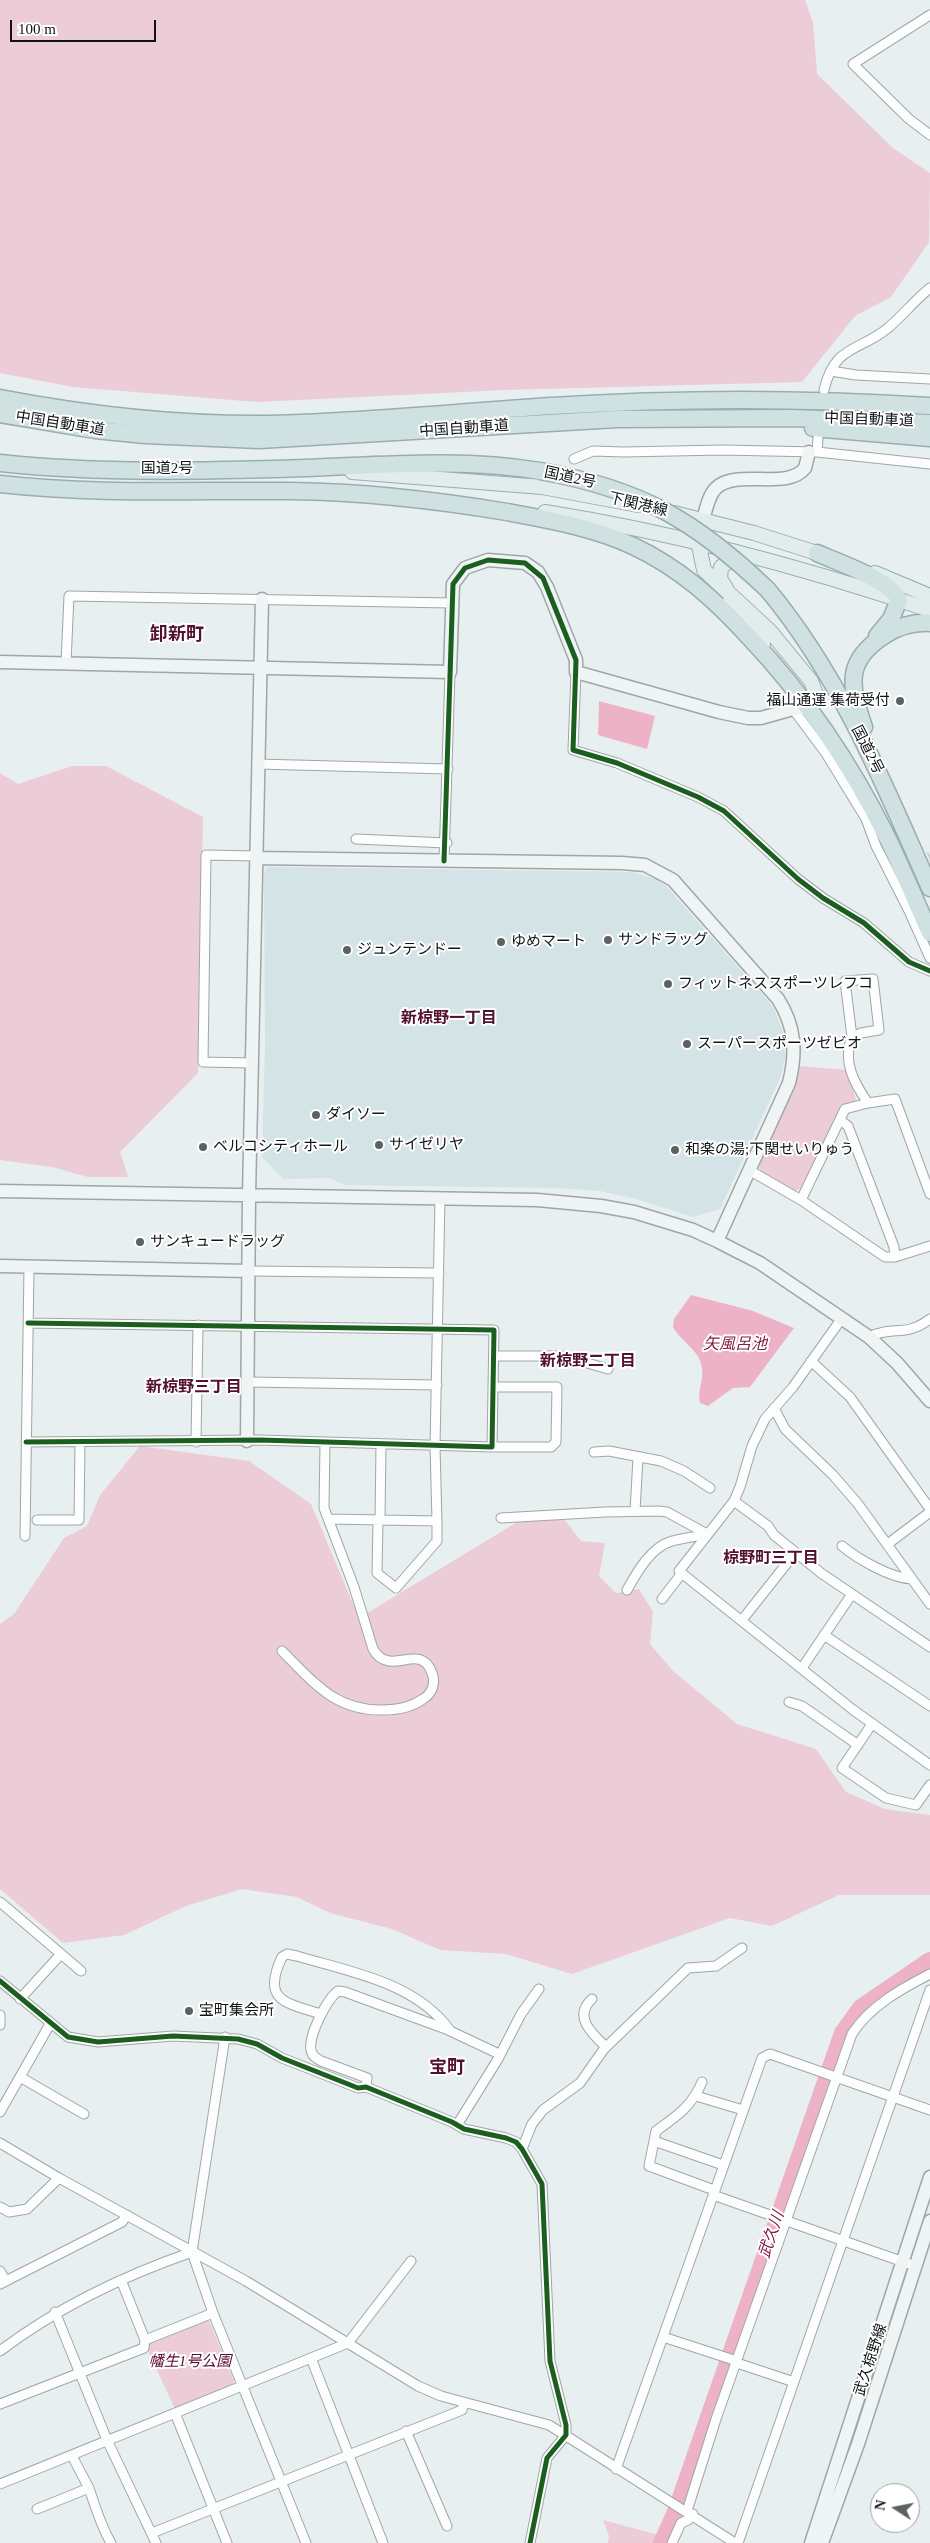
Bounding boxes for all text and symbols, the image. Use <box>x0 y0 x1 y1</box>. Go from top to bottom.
scale bar <box>12 10 159 42</box>
text: 100 m <box>18 21 56 37</box>
street label: 中国自動車道 <box>14 408 106 440</box>
street label: 中国自動車道 <box>824 409 914 431</box>
street label: 中国自動車道 <box>418 417 510 441</box>
street label: 国道2号 <box>141 460 193 478</box>
street label: 国道2号 <box>542 464 598 492</box>
street label: 下関港線 <box>607 489 669 521</box>
district label: 卸新町 <box>150 624 204 646</box>
place label: 福山通運 集荷受付 <box>766 692 890 710</box>
marker: 福山通運 集荷受付 <box>894 695 906 707</box>
street label: 国道2号 <box>847 723 887 777</box>
place label: サンドラッグ <box>618 931 708 949</box>
place label: ゆめマート <box>511 933 586 951</box>
marker: サンドラッグ <box>602 934 614 946</box>
marker: ゆめマート <box>495 936 507 948</box>
place label: ジュンテンドー <box>357 941 462 959</box>
marker: ジュンテンドー <box>341 944 353 956</box>
place label: フィットネススポーツレフコ <box>678 975 873 993</box>
marker: フィットネススポーツレフコ <box>662 978 674 990</box>
district label: 新椋野一丁目 <box>401 1009 497 1029</box>
place label: スーパースポーツゼビオ <box>697 1035 862 1053</box>
marker: スーパースポーツゼビオ <box>681 1038 693 1050</box>
place label: ダイソー <box>326 1106 386 1124</box>
marker: ダイソー <box>310 1109 322 1121</box>
place label: サイゼリヤ <box>389 1136 464 1154</box>
place label: ベルコシティホール <box>213 1138 348 1156</box>
marker: サイゼリヤ <box>373 1139 385 1151</box>
marker: ベルコシティホール <box>197 1141 209 1153</box>
place label: 和楽の湯;下関せいりゅう <box>685 1141 854 1159</box>
marker: 和楽の湯;下関せいりゅう <box>669 1144 681 1156</box>
place label: サンキュードラッグ <box>150 1233 285 1251</box>
marker: サンキュードラッグ <box>134 1236 146 1248</box>
water label: 矢風呂池 <box>703 1335 767 1355</box>
district label: 新椋野二丁目 <box>540 1352 636 1372</box>
district label: 新椋野三丁目 <box>146 1378 242 1398</box>
district label: 椋野町三丁目 <box>723 1549 819 1569</box>
place label: 宝町集会所 <box>199 2002 274 2020</box>
marker: 宝町集会所 <box>183 2005 195 2017</box>
district label: 宝町 <box>429 2057 465 2079</box>
water label: 武久川 <box>755 2209 789 2261</box>
street label: 武久椋野線 <box>851 2322 891 2398</box>
park label: 幡生1号公園 <box>149 2353 231 2371</box>
north arrow <box>870 2483 920 2533</box>
text: N <box>872 2499 889 2512</box>

